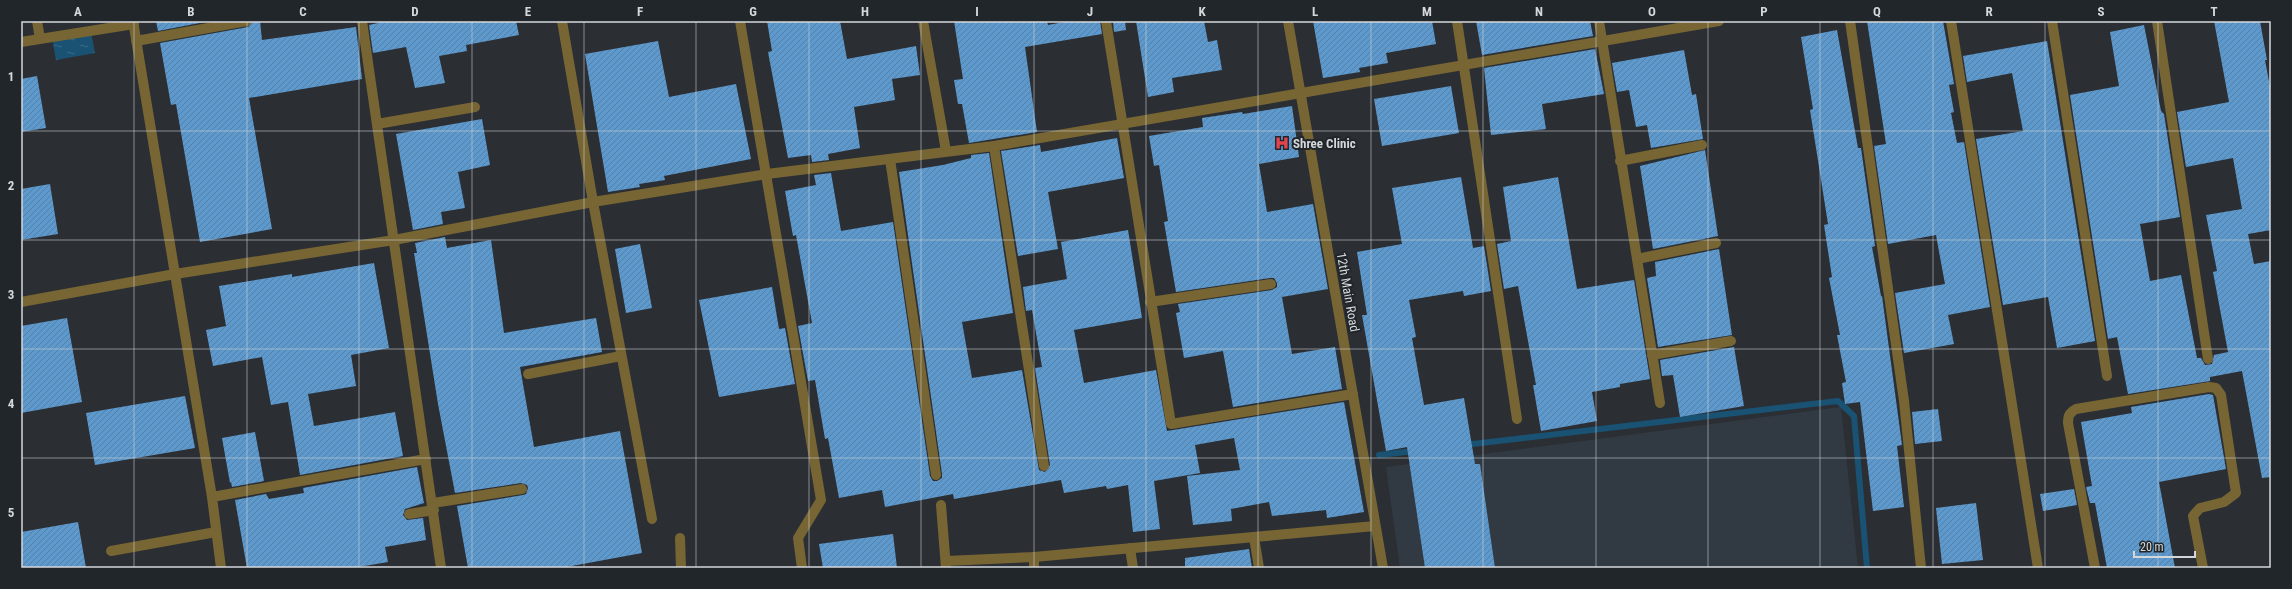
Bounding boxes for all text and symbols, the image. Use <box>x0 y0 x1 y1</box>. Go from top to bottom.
text: A <box>74 4 82 19</box>
text: B <box>187 4 195 19</box>
text: C <box>299 4 307 19</box>
text: D <box>411 4 419 19</box>
text: E <box>525 4 532 19</box>
text: F <box>637 4 643 19</box>
text: G <box>749 4 757 19</box>
text: H <box>861 4 869 19</box>
text: I <box>975 4 979 19</box>
text: J <box>1087 4 1093 19</box>
text: K <box>1198 4 1206 19</box>
text: L <box>1312 4 1318 19</box>
text: M <box>1422 4 1432 19</box>
text: N <box>1535 4 1543 19</box>
text: O <box>1648 4 1656 19</box>
text: P <box>1760 4 1768 19</box>
text: Q <box>1873 4 1881 19</box>
text: R <box>1985 4 1993 19</box>
text: S <box>2097 4 2105 19</box>
text: T <box>2210 4 2218 19</box>
text: 1 <box>8 69 14 84</box>
hospital icon: Shree Clinic <box>1274 135 1290 151</box>
place label: Shree Clinic <box>1293 136 1356 151</box>
text: 2 <box>8 178 15 193</box>
street label: 12th Main Road <box>1334 251 1362 333</box>
text: 3 <box>8 287 14 302</box>
text: 4 <box>8 396 15 411</box>
text: 5 <box>8 505 15 520</box>
scale bar <box>2134 533 2195 559</box>
text: 20 m <box>2140 540 2164 554</box>

